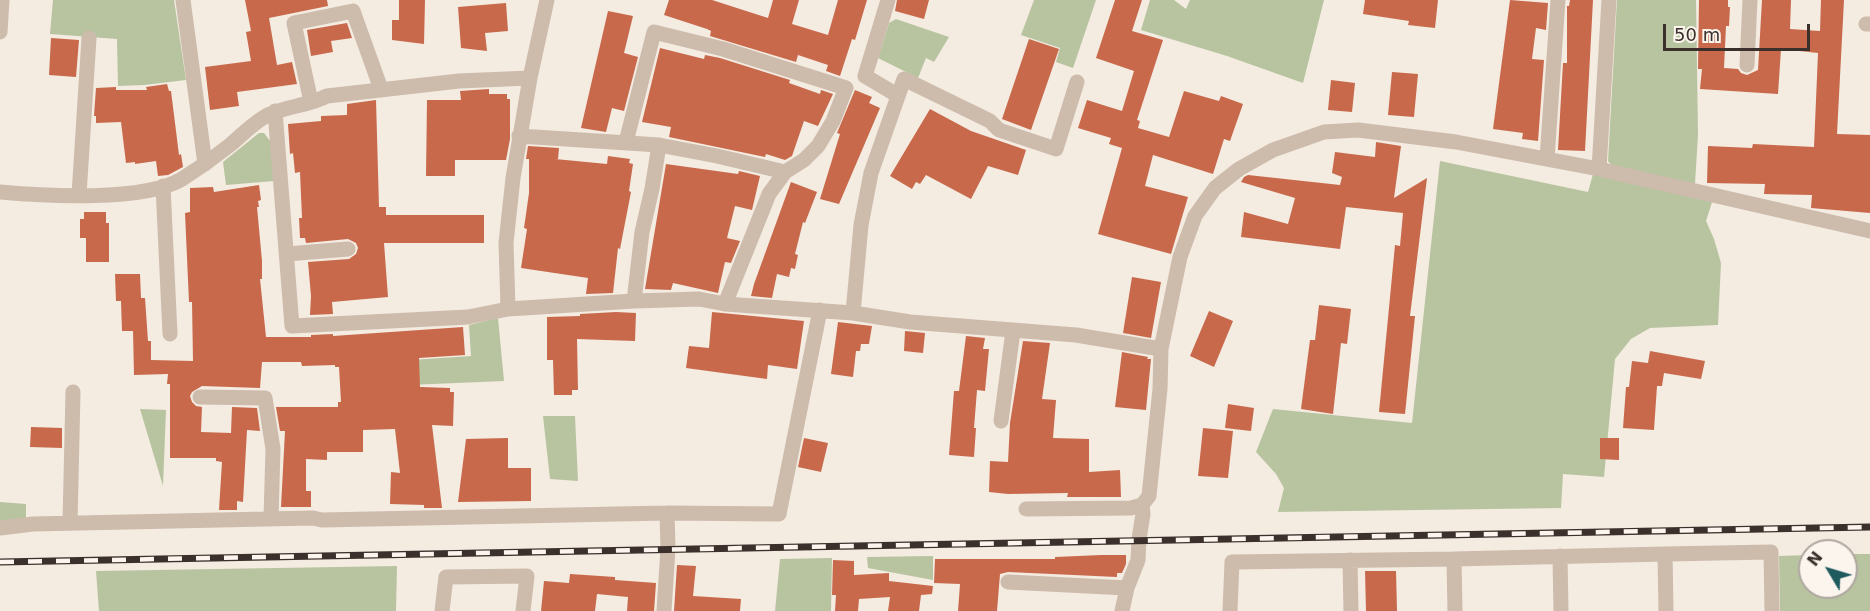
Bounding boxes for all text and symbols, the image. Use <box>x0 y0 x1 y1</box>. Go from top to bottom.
scale bar <box>1666 12 1813 50</box>
text: 50 m <box>1674 24 1720 45</box>
north arrow <box>1798 539 1858 599</box>
text: N <box>1803 548 1827 570</box>

